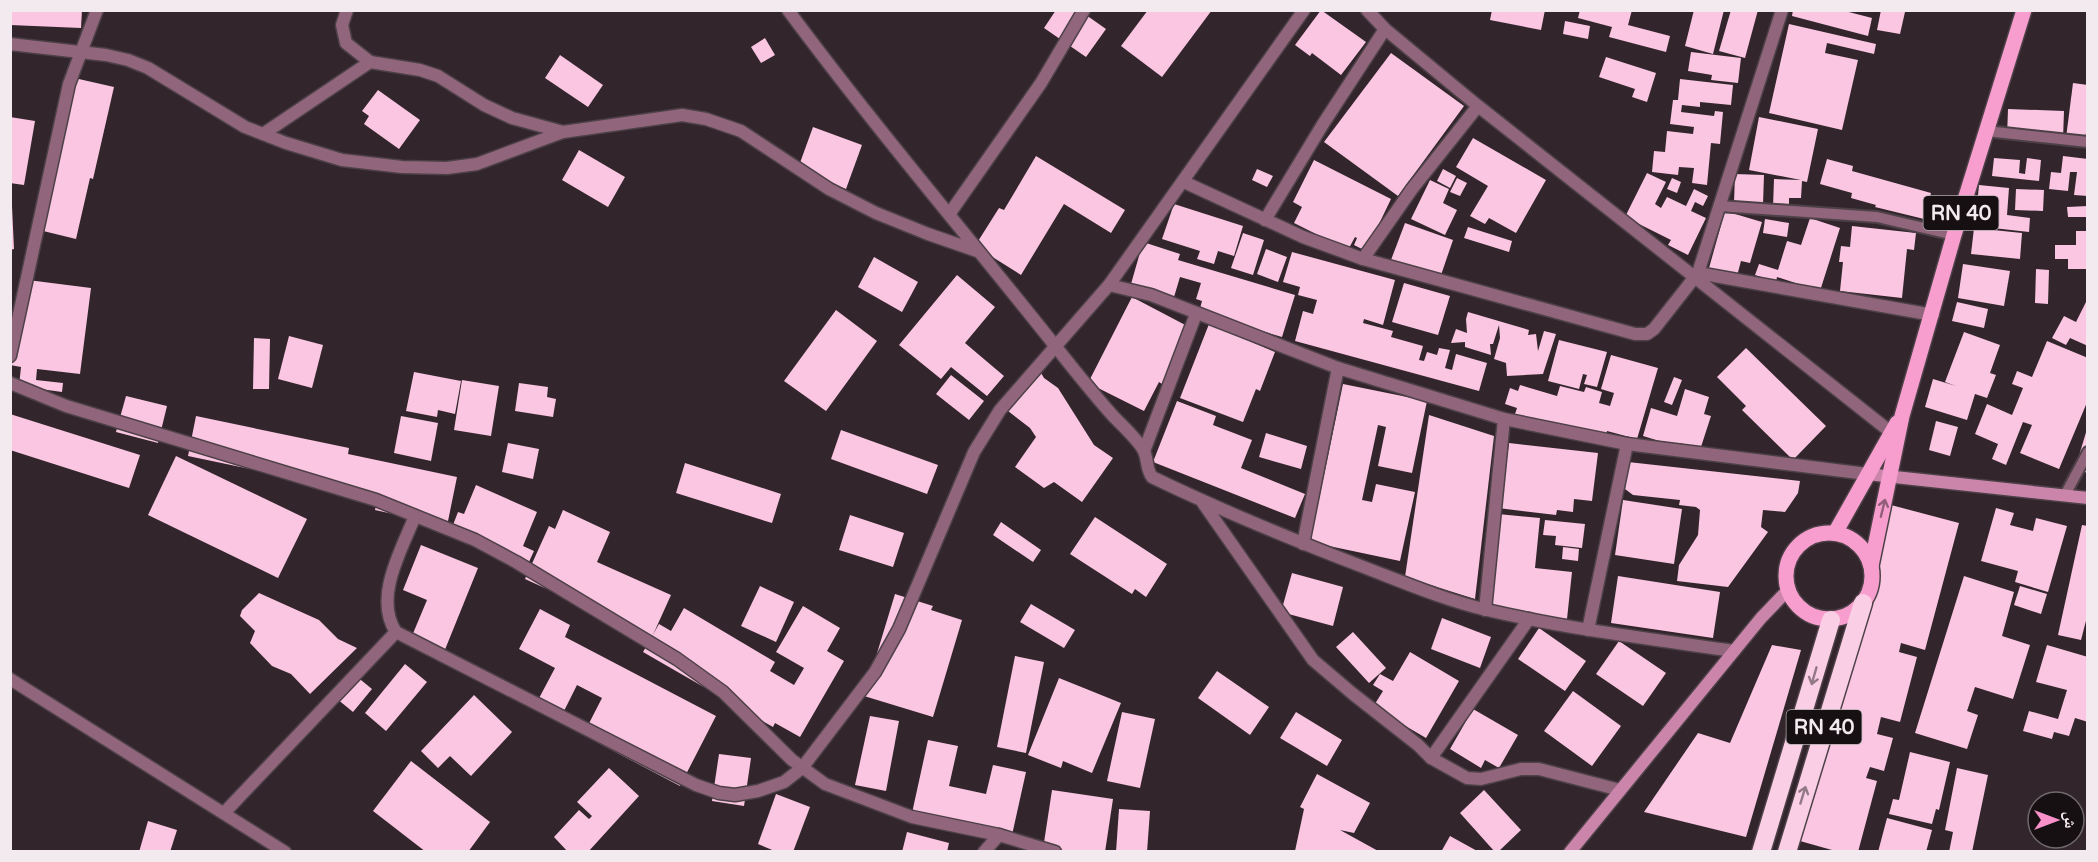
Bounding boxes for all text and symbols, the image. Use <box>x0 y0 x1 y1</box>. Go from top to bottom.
road number: RN 40 <box>1924 196 1998 230</box>
one-way arrow <box>1877 499 1889 518</box>
one-way arrow <box>1808 666 1819 685</box>
road number: RN 40 <box>1786 710 1862 744</box>
one-way arrow <box>1798 786 1809 805</box>
north arrow <box>2026 790 2086 850</box>
text: ش <box>2060 812 2080 829</box>

